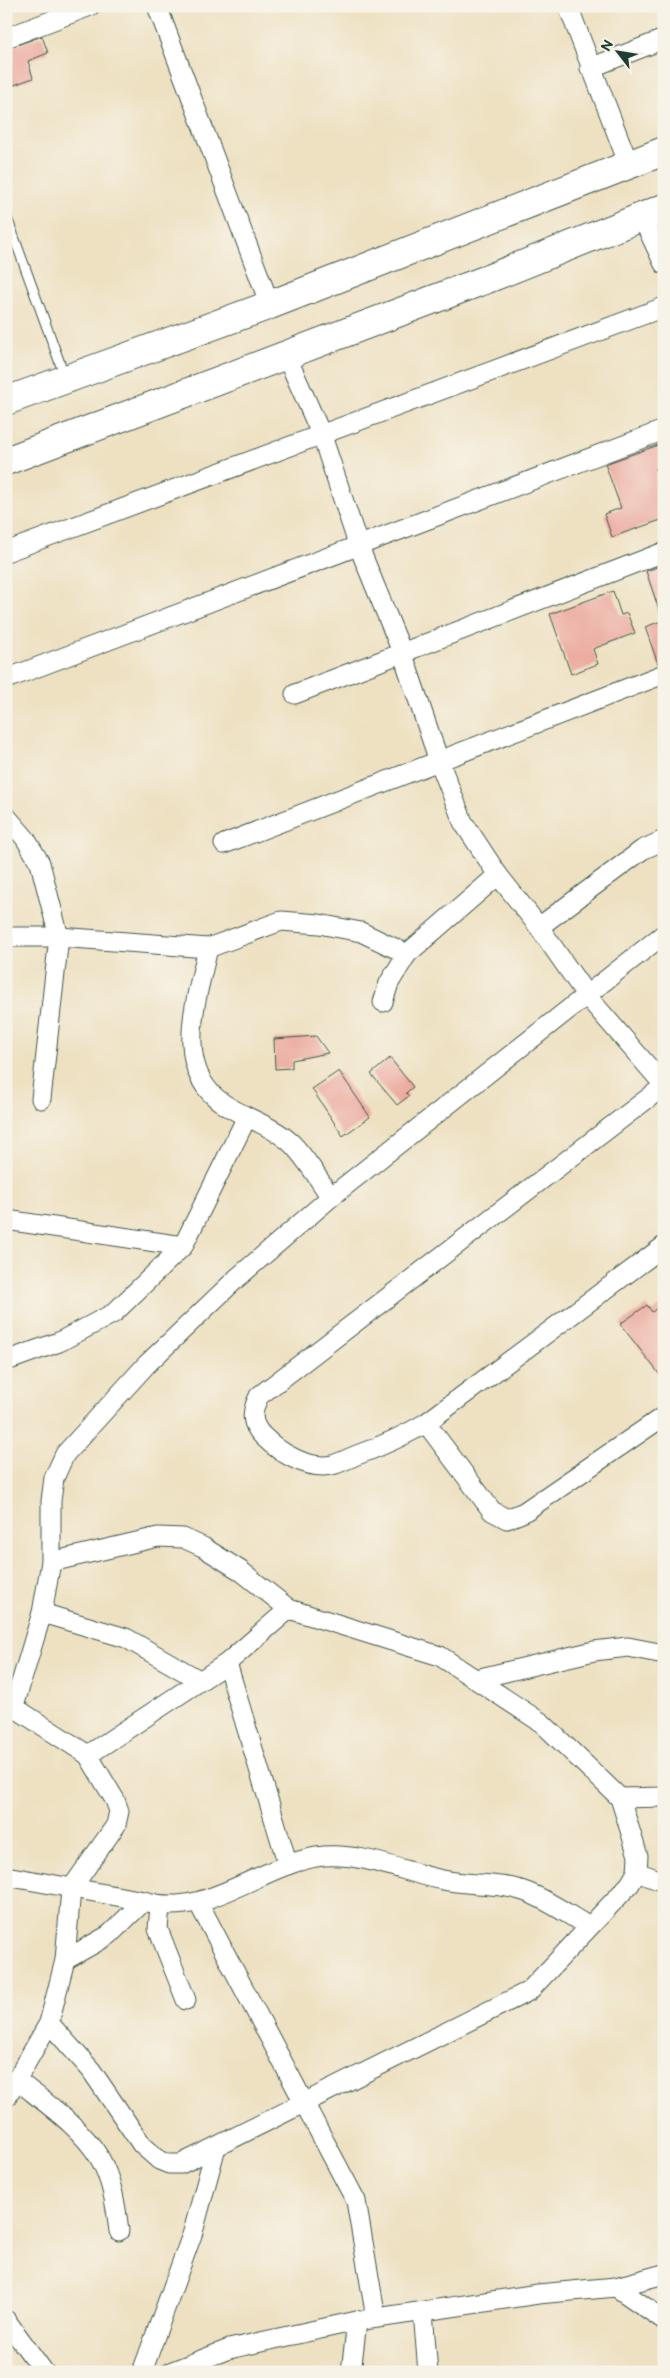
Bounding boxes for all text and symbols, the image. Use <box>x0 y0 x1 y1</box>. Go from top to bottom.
north arrow <box>592 28 642 78</box>
text: N <box>597 37 617 54</box>

